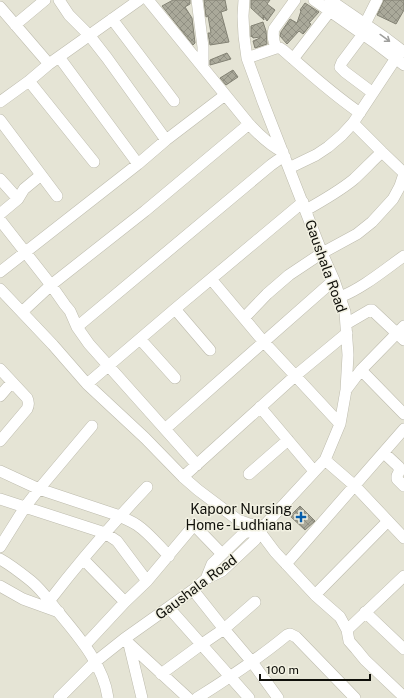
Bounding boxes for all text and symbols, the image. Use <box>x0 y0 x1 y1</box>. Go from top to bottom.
one-way arrow <box>379 34 390 42</box>
street label: Gaushala Road <box>302 217 350 315</box>
place label: Kapoor Nursing Home - Ludhiana <box>186 501 292 533</box>
marker: Kapoor Nursing Home - Ludhiana <box>295 511 307 523</box>
street label: Gaushala Road <box>152 551 240 623</box>
scale bar <box>260 656 370 682</box>
text: 100 m <box>266 663 299 677</box>

